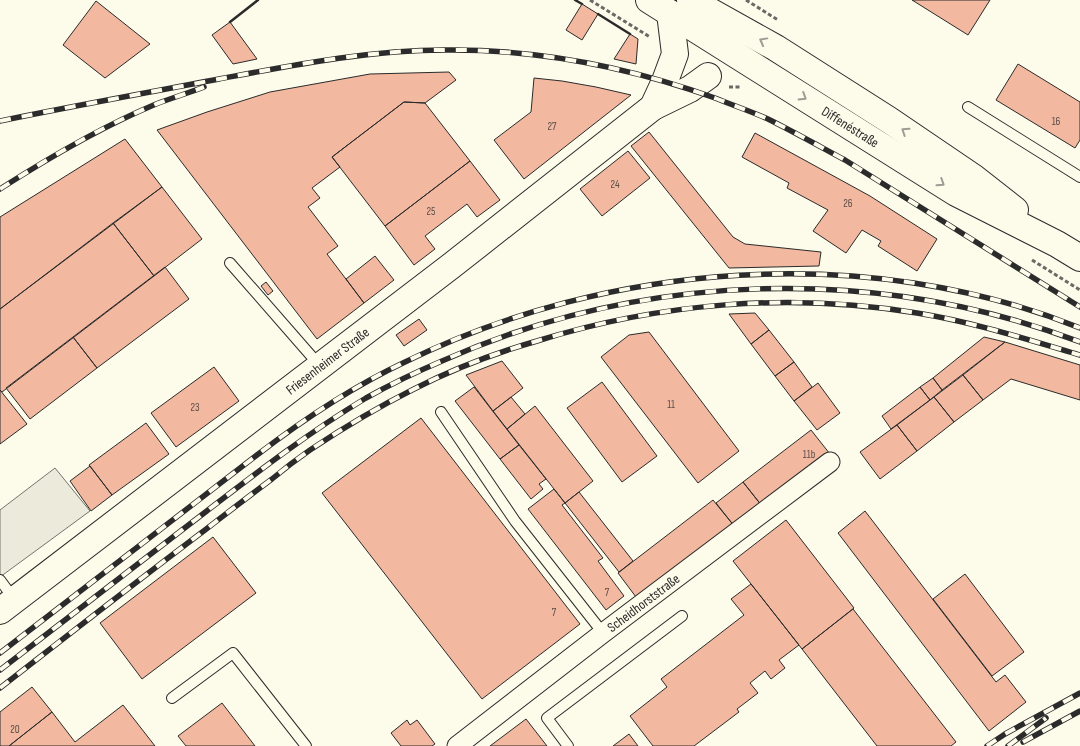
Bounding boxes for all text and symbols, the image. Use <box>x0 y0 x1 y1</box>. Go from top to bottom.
one-way arrow <box>759 37 768 47</box>
one-way arrow <box>798 90 807 100</box>
street label: Diffenéstraße <box>818 103 882 151</box>
house number: 16 <box>1052 115 1061 128</box>
house number: 27 <box>548 120 557 133</box>
one-way arrow <box>901 128 911 137</box>
one-way arrow <box>935 177 944 187</box>
house number: 24 <box>610 178 620 191</box>
house number: 26 <box>843 197 853 210</box>
house number: 25 <box>427 205 435 218</box>
street label: Friesenheimer Straße <box>282 324 373 398</box>
house number: 11 <box>667 398 675 411</box>
house number: 23 <box>190 401 200 414</box>
house number: 11b <box>803 448 816 461</box>
street label: Scheidhorststraße <box>604 570 683 636</box>
house number: 7 <box>605 586 610 599</box>
house number: 7 <box>552 606 557 619</box>
house number: 20 <box>10 723 20 736</box>

